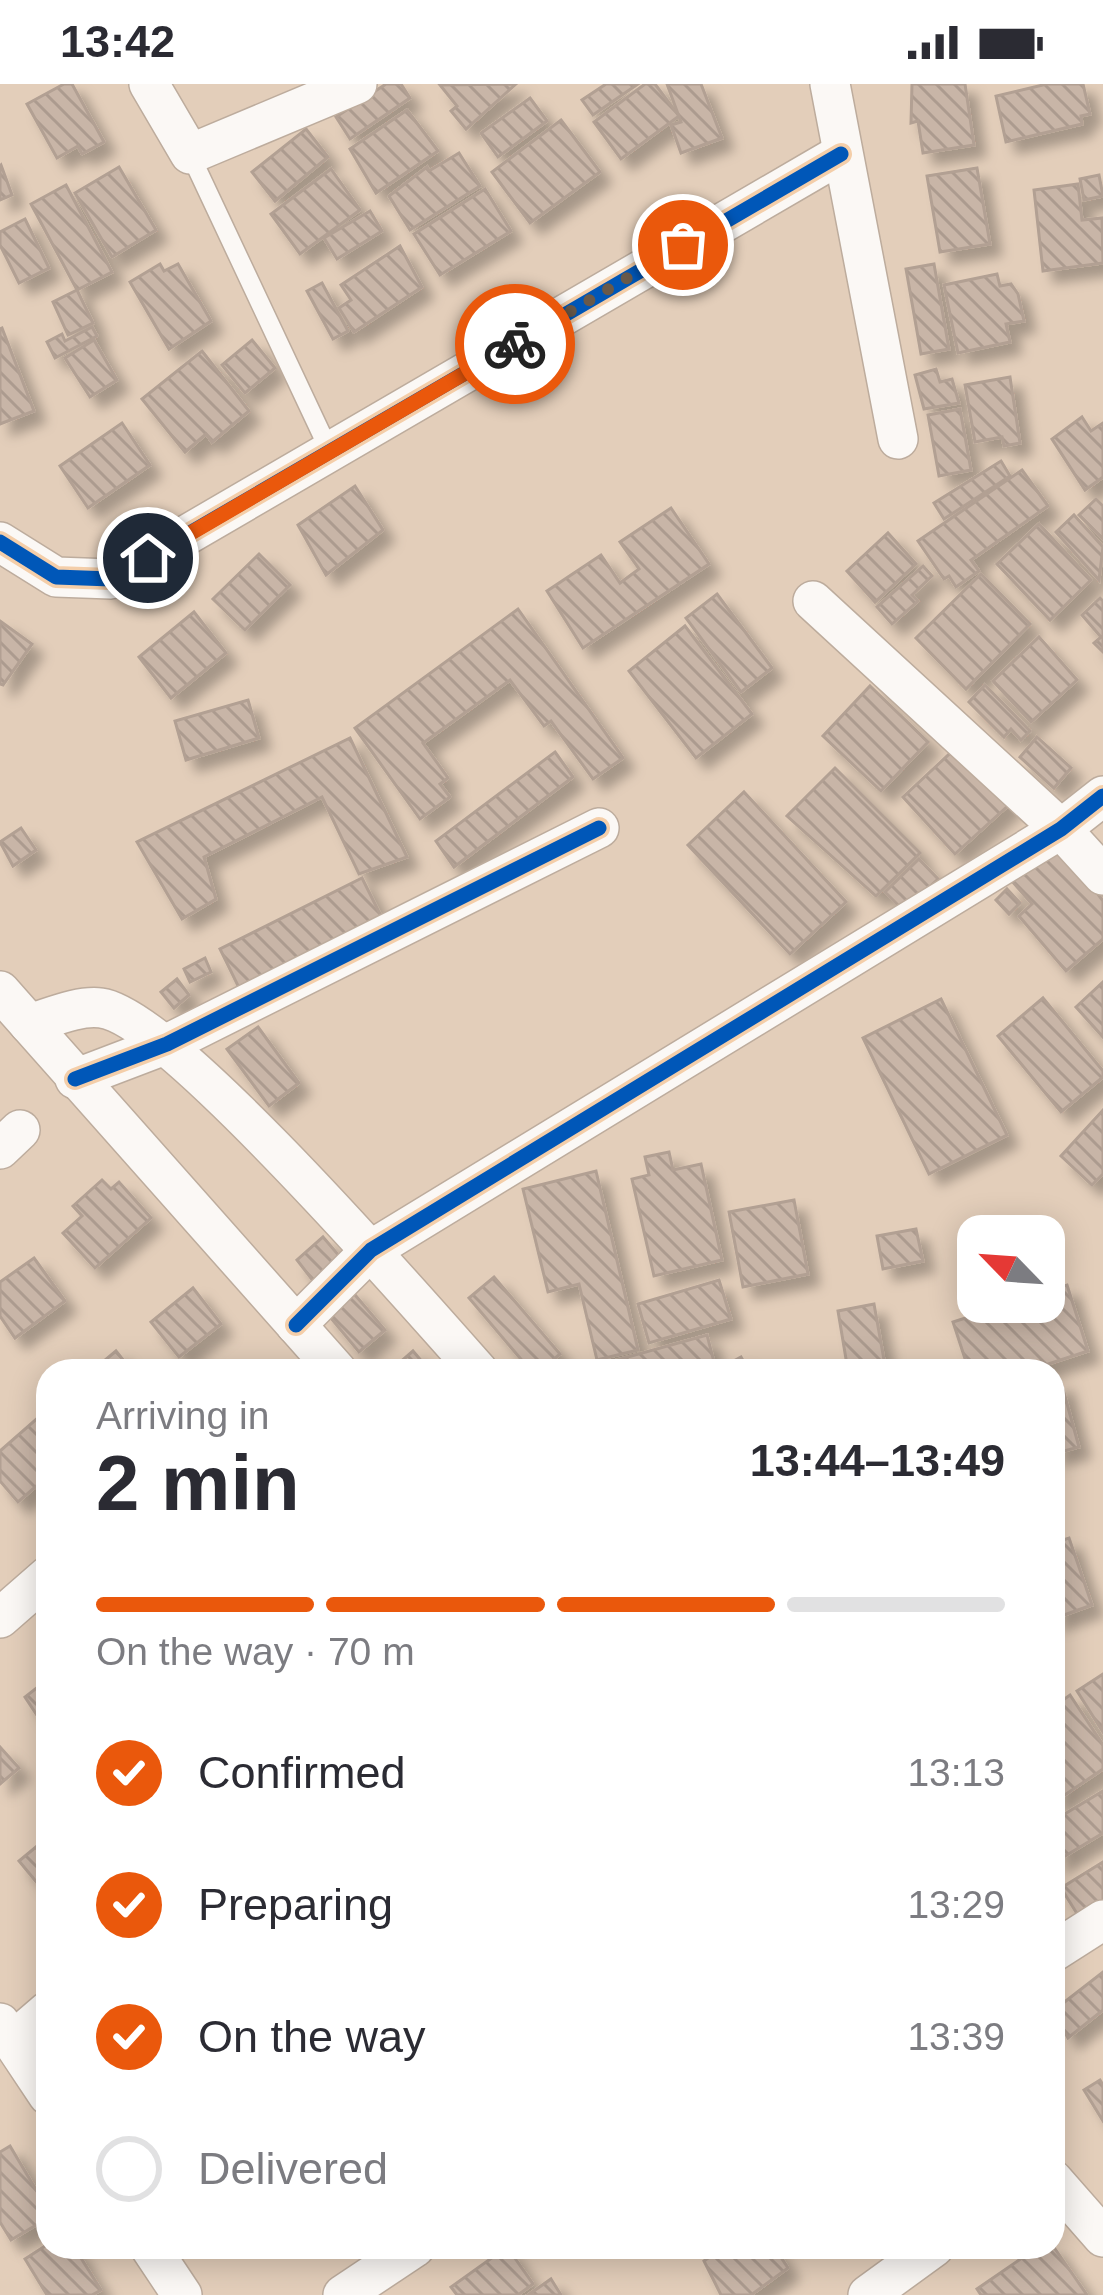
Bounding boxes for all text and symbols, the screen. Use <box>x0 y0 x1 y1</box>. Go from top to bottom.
text: 13:42 <box>60 16 175 67</box>
pin <box>632 194 734 296</box>
icon: bag <box>650 212 716 278</box>
courier <box>455 284 575 404</box>
icon: bike <box>482 311 548 377</box>
pin <box>97 507 199 609</box>
icon: home <box>115 525 181 591</box>
north arrow <box>957 1215 1065 1323</box>
map controls <box>957 1215 1065 1323</box>
text: Arriving in <box>96 1394 269 1437</box>
text: 13:44–13:49 <box>750 1435 1005 1486</box>
text: 2 min <box>96 1439 300 1527</box>
text: On the way · 70 m <box>96 1630 415 1673</box>
icon: check <box>96 1740 162 1806</box>
text: Confirmed <box>198 1747 406 1798</box>
text: 13:13 <box>907 1751 1005 1794</box>
icon: check <box>96 1872 162 1938</box>
text: Preparing <box>198 1879 393 1930</box>
text: 13:29 <box>907 1883 1005 1926</box>
icon: check <box>96 2004 162 2070</box>
text: On the way <box>198 2011 426 2062</box>
text: 13:39 <box>907 2015 1005 2058</box>
text: Delivered <box>198 2143 388 2194</box>

